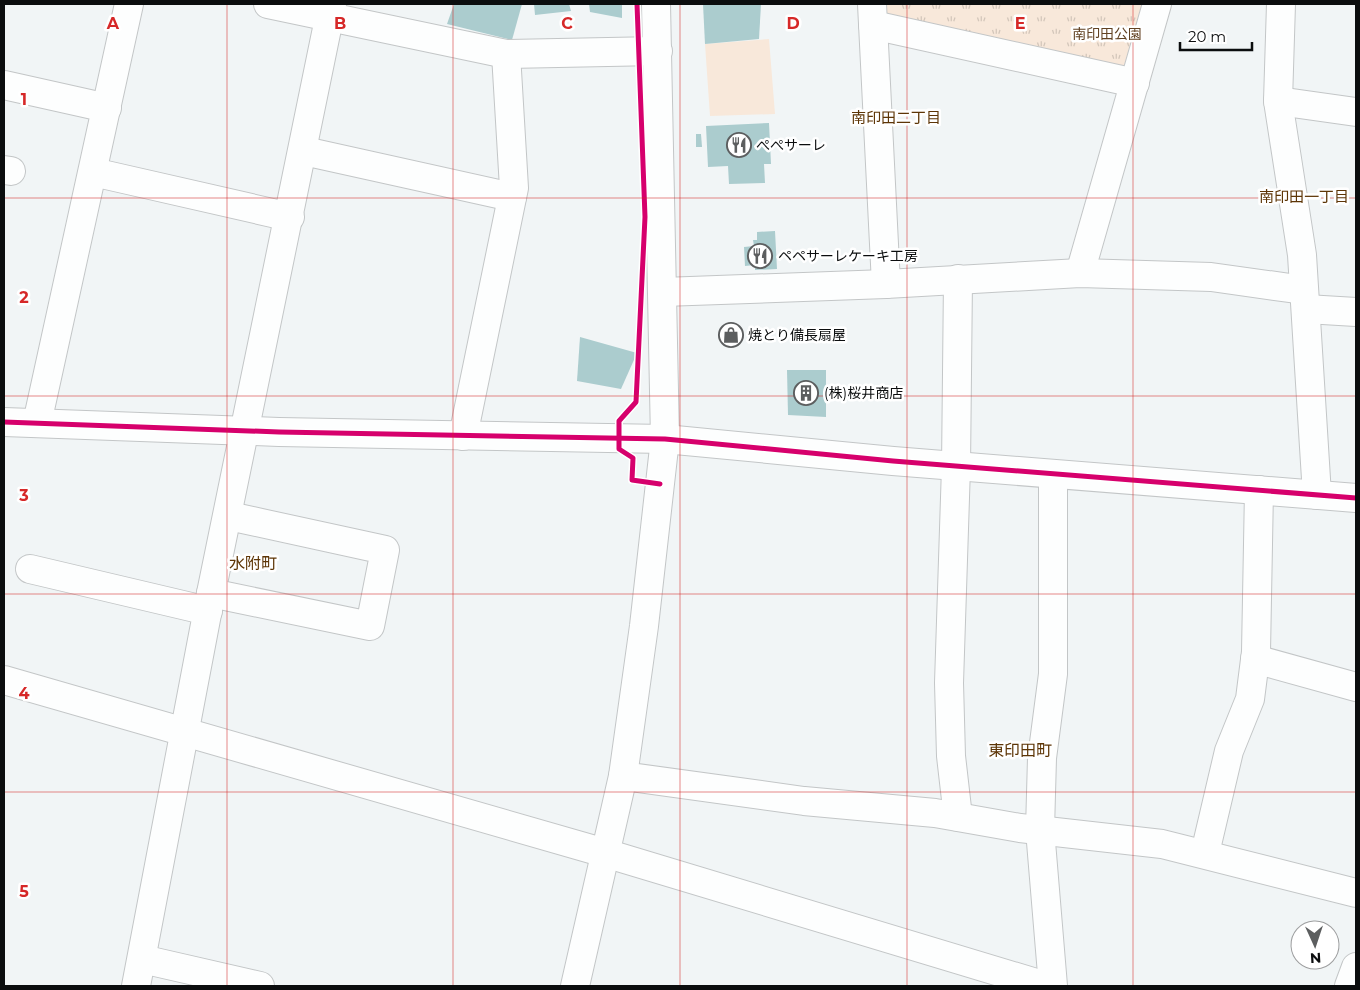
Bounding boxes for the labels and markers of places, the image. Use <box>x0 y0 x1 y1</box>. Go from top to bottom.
restaurant icon: ぺぺサーレ <box>726 132 752 158</box>
place label: ぺぺサーレ <box>756 136 826 154</box>
restaurant icon: ペペサーレケーキ工房 <box>747 243 773 269</box>
place label: ペペサーレケーキ工房 <box>778 247 918 265</box>
shop icon: 焼とり備長扇屋 <box>718 322 744 348</box>
place label: 焼とり備長扇屋 <box>748 326 846 344</box>
building icon: (株)桜井商店 <box>793 380 819 406</box>
place label: (株)桜井商店 <box>824 384 903 402</box>

